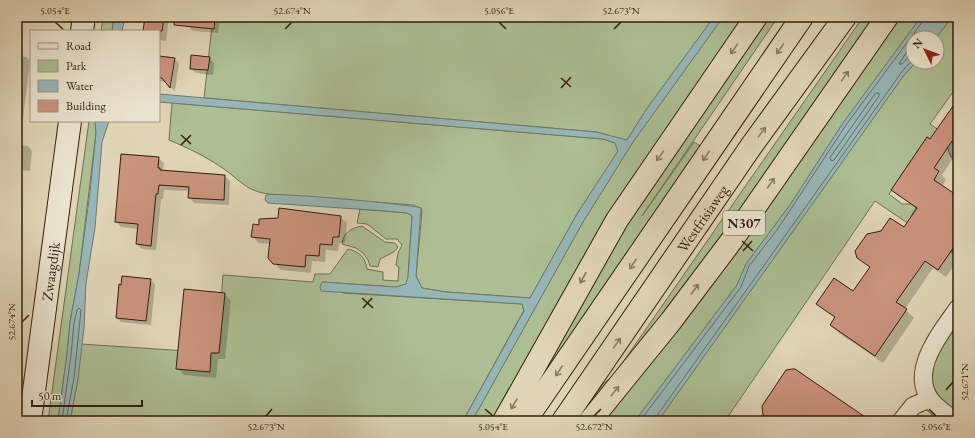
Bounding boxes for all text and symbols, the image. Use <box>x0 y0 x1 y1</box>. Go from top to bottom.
text: 5.054°E <box>40 4 70 17</box>
text: 52.674°N <box>273 4 311 17</box>
text: 5.056°E <box>484 4 514 17</box>
text: 52.673°N <box>602 4 640 17</box>
legend <box>30 30 160 122</box>
north arrow <box>905 30 945 70</box>
text: N <box>909 35 926 51</box>
text: Road <box>66 38 92 54</box>
one-way arrow <box>730 43 738 54</box>
one-way arrow <box>776 43 784 54</box>
text: Park <box>66 58 87 74</box>
one-way arrow <box>841 71 849 82</box>
text: Water <box>66 78 93 94</box>
text: Building <box>66 98 107 114</box>
one-way arrow <box>758 127 766 138</box>
one-way arrow <box>656 150 664 161</box>
one-way arrow <box>702 150 710 161</box>
one-way arrow <box>767 178 775 189</box>
street label: Westfrisiaweg <box>672 180 732 255</box>
road number: N307 <box>723 211 765 235</box>
street label: Zwaagdijk <box>37 240 63 302</box>
one-way arrow <box>629 258 637 269</box>
one-way arrow <box>579 272 587 284</box>
one-way arrow <box>691 283 700 294</box>
text: 52.674°N <box>5 303 18 341</box>
one-way arrow <box>613 338 621 349</box>
text: 52.671°N <box>958 363 971 401</box>
one-way arrow <box>555 365 563 376</box>
scale bar <box>32 382 142 408</box>
one-way arrow <box>610 385 619 396</box>
text: 50 m <box>38 388 62 404</box>
one-way arrow <box>509 398 517 410</box>
text: 52.673°N <box>247 420 285 433</box>
text: 5.054°E <box>478 420 508 433</box>
text: 52.672°N <box>575 420 613 433</box>
text: 5.056°E <box>921 420 951 433</box>

